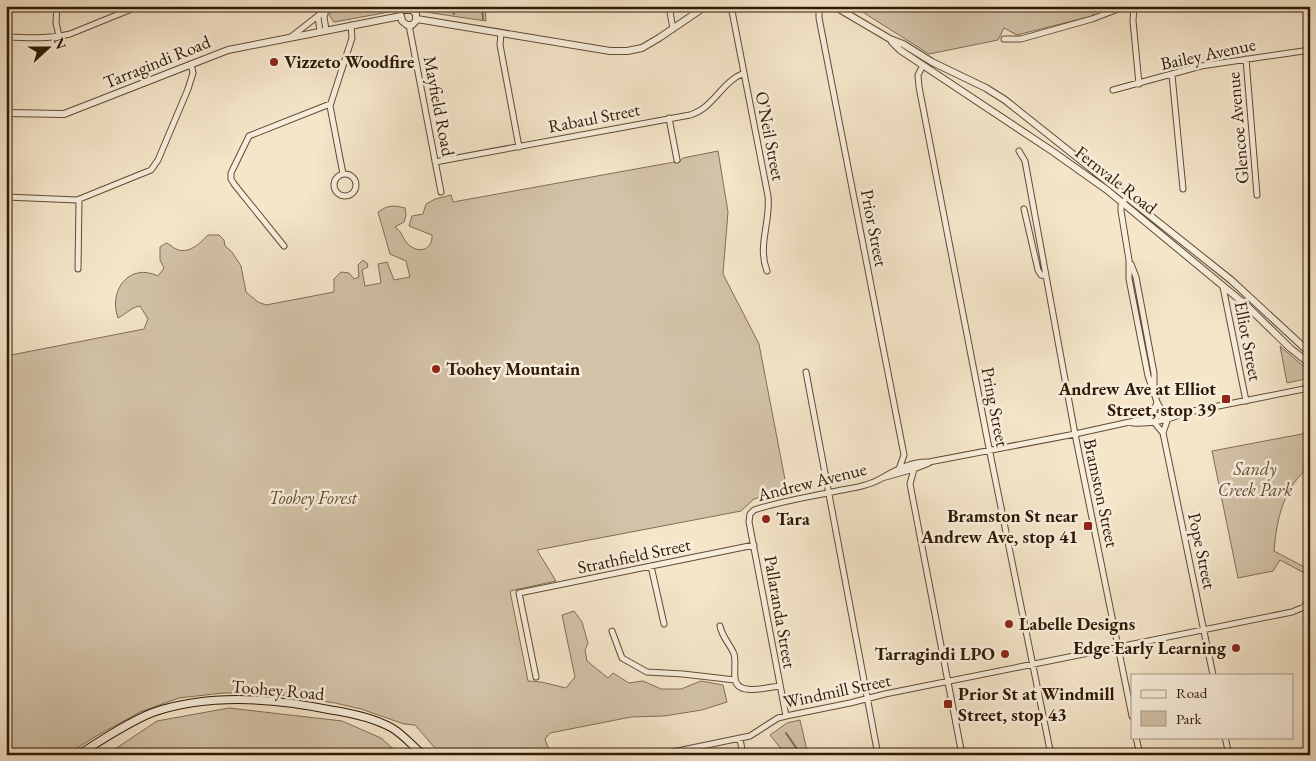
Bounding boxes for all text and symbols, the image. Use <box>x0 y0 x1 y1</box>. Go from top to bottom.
north arrow <box>22 22 72 72</box>
street label: Tarragindi Road <box>100 29 214 93</box>
street label: Bailey Avenue <box>1158 32 1258 75</box>
text: N <box>50 35 71 52</box>
place label: Vizzeto Woodfire <box>284 50 415 73</box>
street label: Mayfield Road <box>418 54 461 159</box>
marker: Vizzeto Woodfire <box>268 56 280 68</box>
street label: Glencoe Avenue <box>1221 71 1254 185</box>
street label: O'Neil Street <box>751 89 790 183</box>
street label: Rabaul Street <box>546 97 642 138</box>
street label: Fernvale Road <box>1071 140 1163 219</box>
street label: Prior Street <box>856 187 893 269</box>
street label: Elliot Street <box>1229 299 1268 383</box>
place label: Toohey Mountain <box>446 357 580 380</box>
marker: Toohey Mountain <box>430 363 442 375</box>
street label: Pring Street <box>976 365 1015 449</box>
place label: Andrew Ave at Elliot Street, stop 39 <box>1057 377 1216 421</box>
marker: Andrew Ave at Elliot Street, stop 39 <box>1220 393 1232 405</box>
street label: Bramston Street <box>1079 436 1124 550</box>
street label: Andrew Avenue <box>754 457 869 506</box>
park label: Sandy Creek Park <box>1218 457 1292 501</box>
park label: Toohey Forest <box>269 486 358 510</box>
place label: Bramston St near Andrew Ave, stop 41 <box>920 504 1079 548</box>
place label: Tara <box>776 507 810 530</box>
street label: Pope Street <box>1183 511 1222 592</box>
marker: Tara <box>760 513 772 525</box>
marker: Bramston St near Andrew Ave, stop 41 <box>1082 520 1094 532</box>
street label: Strathfield Street <box>575 532 693 579</box>
street label: Pallaranda Street <box>759 554 802 670</box>
place label: Labelle Designs <box>1019 612 1135 635</box>
marker: Labelle Designs <box>1003 618 1015 630</box>
place label: Edge Early Learning <box>1073 636 1227 659</box>
place label: Tarragindi LPO <box>875 642 995 665</box>
marker: Edge Early Learning <box>1230 642 1242 654</box>
marker: Tarragindi LPO <box>999 648 1011 660</box>
street label: Windmill Street <box>781 668 893 713</box>
street label: Toohey Road <box>231 674 326 705</box>
legend <box>1131 674 1294 738</box>
place label: Prior St at Windmill Street, stop 43 <box>958 682 1115 726</box>
text: Road <box>1176 683 1208 702</box>
marker: Prior St at Windmill Street, stop 43 <box>942 698 954 710</box>
text: Park <box>1176 709 1203 728</box>

